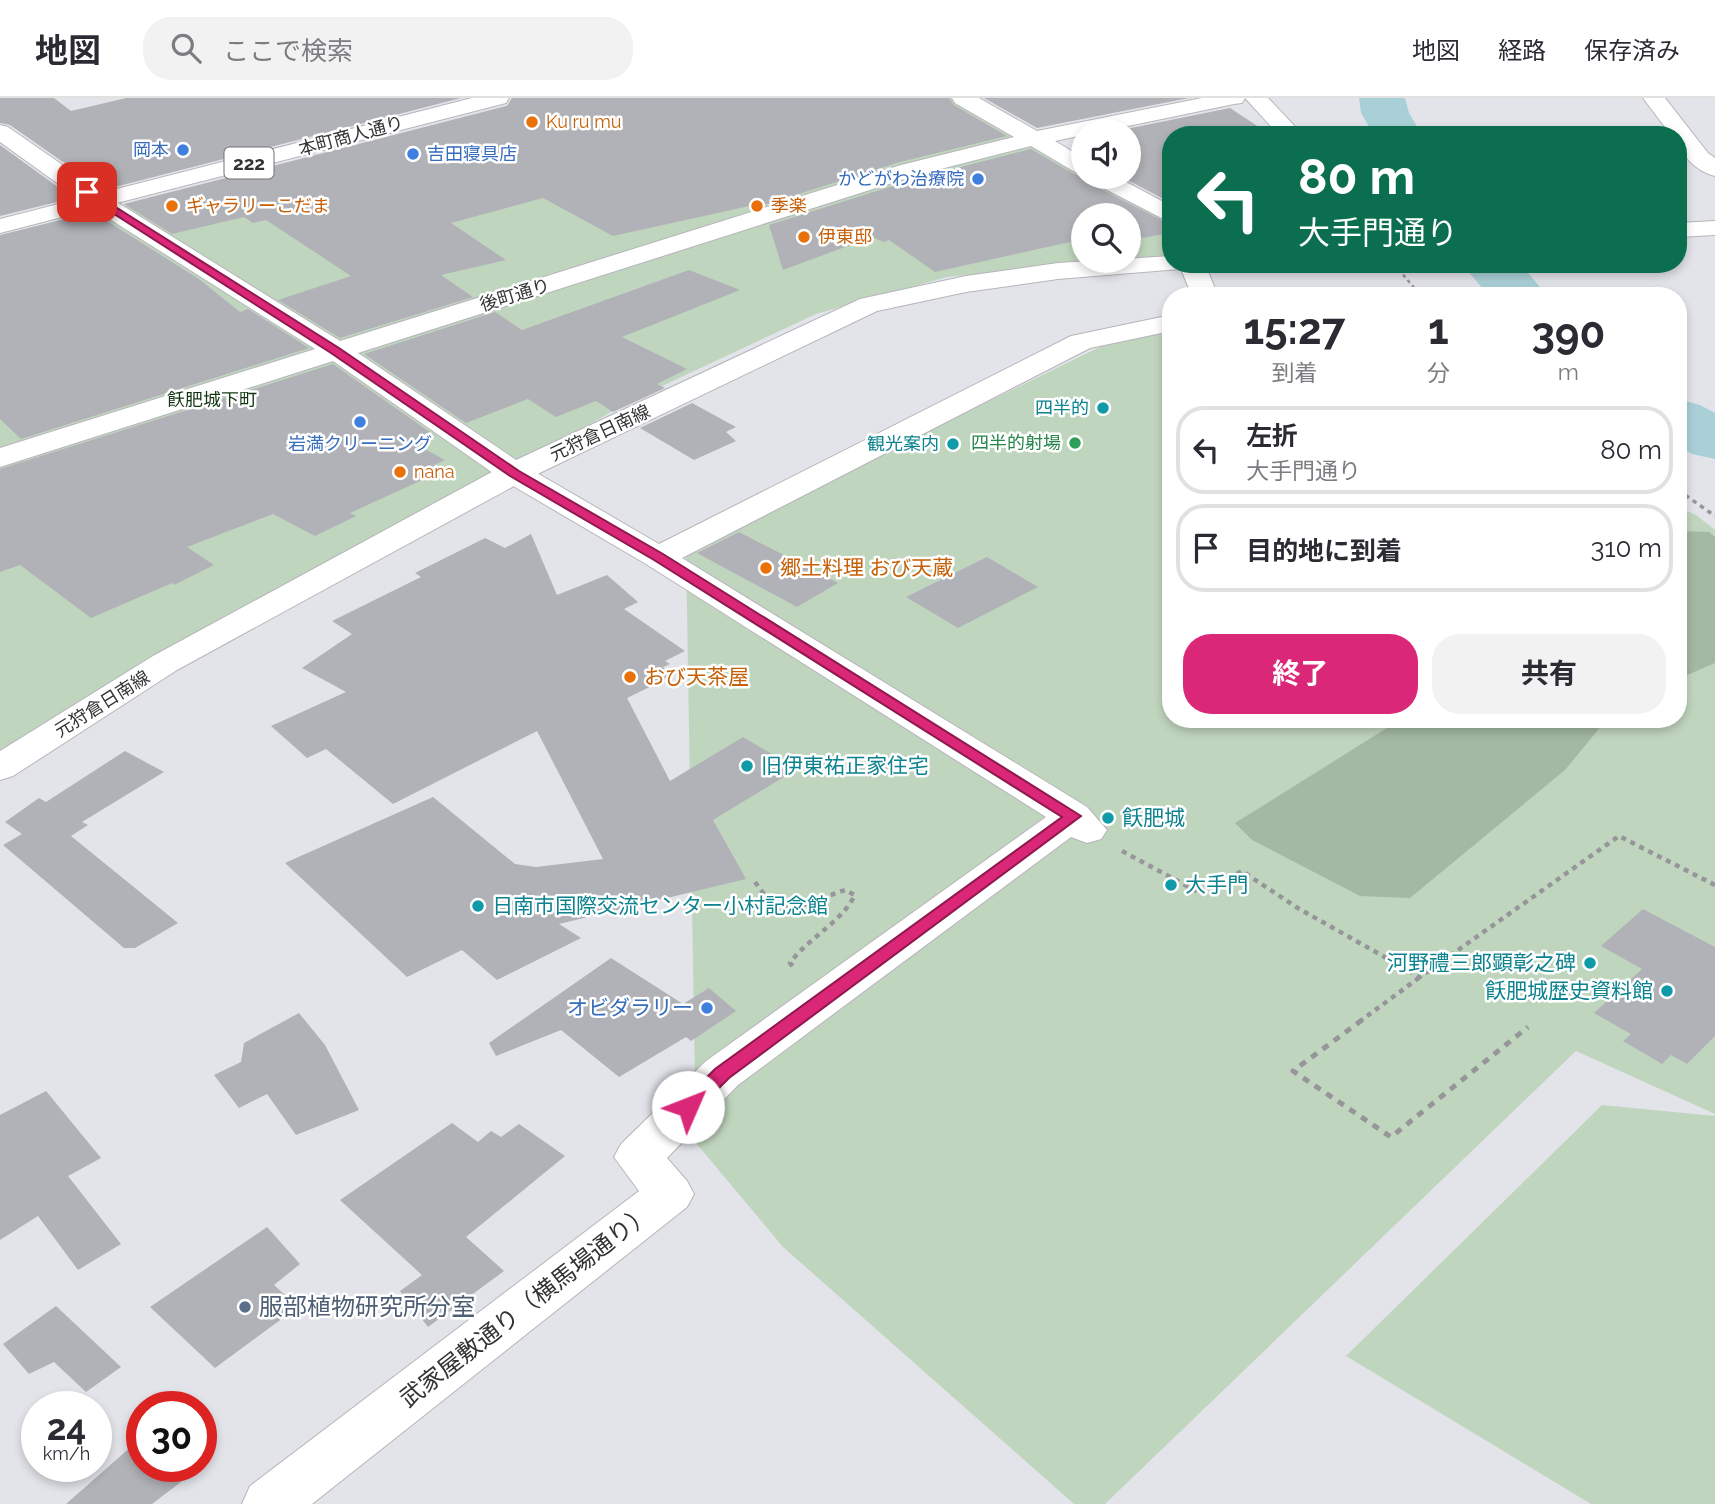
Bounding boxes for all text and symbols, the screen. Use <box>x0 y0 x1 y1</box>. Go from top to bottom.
search box <box>143 17 633 80</box>
icon: search <box>167 29 205 67</box>
text: 地図 <box>35 31 101 70</box>
text: ここで検索 <box>223 36 353 66</box>
text: 地図 <box>1412 36 1460 65</box>
text: 経路 <box>1498 36 1546 65</box>
text: 保存済み <box>1584 36 1680 65</box>
street label: 本町商人通り <box>296 111 406 160</box>
place label: Ku ru mu <box>546 111 621 132</box>
marker: Ku ru mu <box>524 114 540 130</box>
map controls <box>1071 119 1141 273</box>
button: sound <box>1071 119 1141 189</box>
place label: 岡本 <box>133 139 169 160</box>
marker: 岡本 <box>175 142 191 158</box>
place label: 吉田寝具店 <box>427 143 517 164</box>
marker: 吉田寝具店 <box>405 146 421 162</box>
road number: 222 <box>224 148 274 178</box>
text: 80 m <box>1298 148 1415 205</box>
icon: left <box>1183 154 1274 245</box>
pin <box>57 162 117 222</box>
place label: かどがわ治療院 <box>838 168 964 189</box>
marker: かどがわ治療院 <box>970 171 986 187</box>
icon: arrive <box>68 173 106 211</box>
place label: ギャラリーこだま <box>186 195 330 216</box>
place label: 季楽 <box>771 195 807 216</box>
marker: ギャラリーこだま <box>164 198 180 214</box>
marker: 季楽 <box>749 198 765 214</box>
button: search <box>1071 203 1141 273</box>
text: 大手門通り <box>1298 214 1458 251</box>
place label: 伊東邸 <box>818 226 872 247</box>
marker: 伊東邸 <box>796 229 812 245</box>
street label: 後町通り <box>477 274 552 315</box>
text: 15:27 <box>1244 305 1345 354</box>
text: 1 <box>1428 305 1449 354</box>
text: 390 <box>1531 309 1605 358</box>
text: m <box>1558 358 1579 385</box>
text: 到着 <box>1271 359 1317 386</box>
text: 分 <box>1427 359 1450 386</box>
park label: 飫肥城下町 <box>167 389 257 410</box>
place label: 四半的 <box>1035 397 1089 418</box>
street label: 元狩倉日南線 <box>546 400 653 465</box>
marker: 四半的 <box>1095 400 1111 416</box>
marker: 岩満クリーニング <box>352 414 368 430</box>
text: 左折 <box>1246 421 1298 451</box>
icon: left <box>1187 431 1225 469</box>
place label: 四半的射場 <box>971 432 1061 453</box>
place label: 岩満クリーニング <box>288 433 432 454</box>
place label: 観光案内 <box>867 433 939 454</box>
marker: 四半的射場 <box>1067 435 1083 451</box>
text: 80 m <box>1600 435 1662 465</box>
marker: 観光案内 <box>945 436 961 452</box>
text: 大手門通り <box>1246 457 1361 484</box>
place label: nana <box>414 461 455 482</box>
marker: nana <box>392 464 408 480</box>
icon: arrive <box>1187 529 1225 567</box>
text: 310 m <box>1591 533 1662 563</box>
text: 目的地に到着 <box>1246 536 1402 566</box>
place label: 郷土料理 おび天蔵 <box>780 555 953 580</box>
marker: 郷土料理 おび天蔵 <box>758 560 774 576</box>
button: 終了 <box>1183 634 1418 714</box>
button: 共有 <box>1432 634 1666 714</box>
place label: おび天茶屋 <box>644 664 749 689</box>
street label: 元狩倉日南線 <box>50 666 153 741</box>
marker: おび天茶屋 <box>622 669 638 685</box>
place label: 旧伊東祐正家住宅 <box>761 753 929 778</box>
marker: 旧伊東祐正家住宅 <box>739 758 755 774</box>
place label: 飫肥城 <box>1122 805 1185 830</box>
marker: 飫肥城 <box>1100 810 1116 826</box>
place label: 大手門 <box>1185 872 1248 897</box>
marker: 大手門 <box>1163 877 1179 893</box>
place label: 日南市国際交流センター小村記念館 <box>492 893 828 918</box>
marker: 日南市国際交流センター小村記念館 <box>470 898 486 914</box>
place label: 河野禮三郎顕彰之碑 <box>1387 950 1576 975</box>
marker: 河野禮三郎顕彰之碑 <box>1582 955 1598 971</box>
place label: 飫肥城歴史資料館 <box>1485 978 1653 1003</box>
marker: 飫肥城歴史資料館 <box>1659 983 1675 999</box>
place label: オビダラリー <box>567 995 693 1020</box>
marker: オビダラリー <box>699 1000 715 1016</box>
position arrow <box>651 1070 725 1144</box>
street label: 武家屋敷通り（横馬場通り） <box>394 1198 658 1413</box>
place label: 服部植物研究所分室 <box>259 1292 475 1321</box>
marker: 服部植物研究所分室 <box>237 1299 253 1315</box>
speed limit sign: 30 <box>126 1391 217 1482</box>
text: 24 <box>47 1407 86 1448</box>
text: km/h <box>43 1443 90 1464</box>

